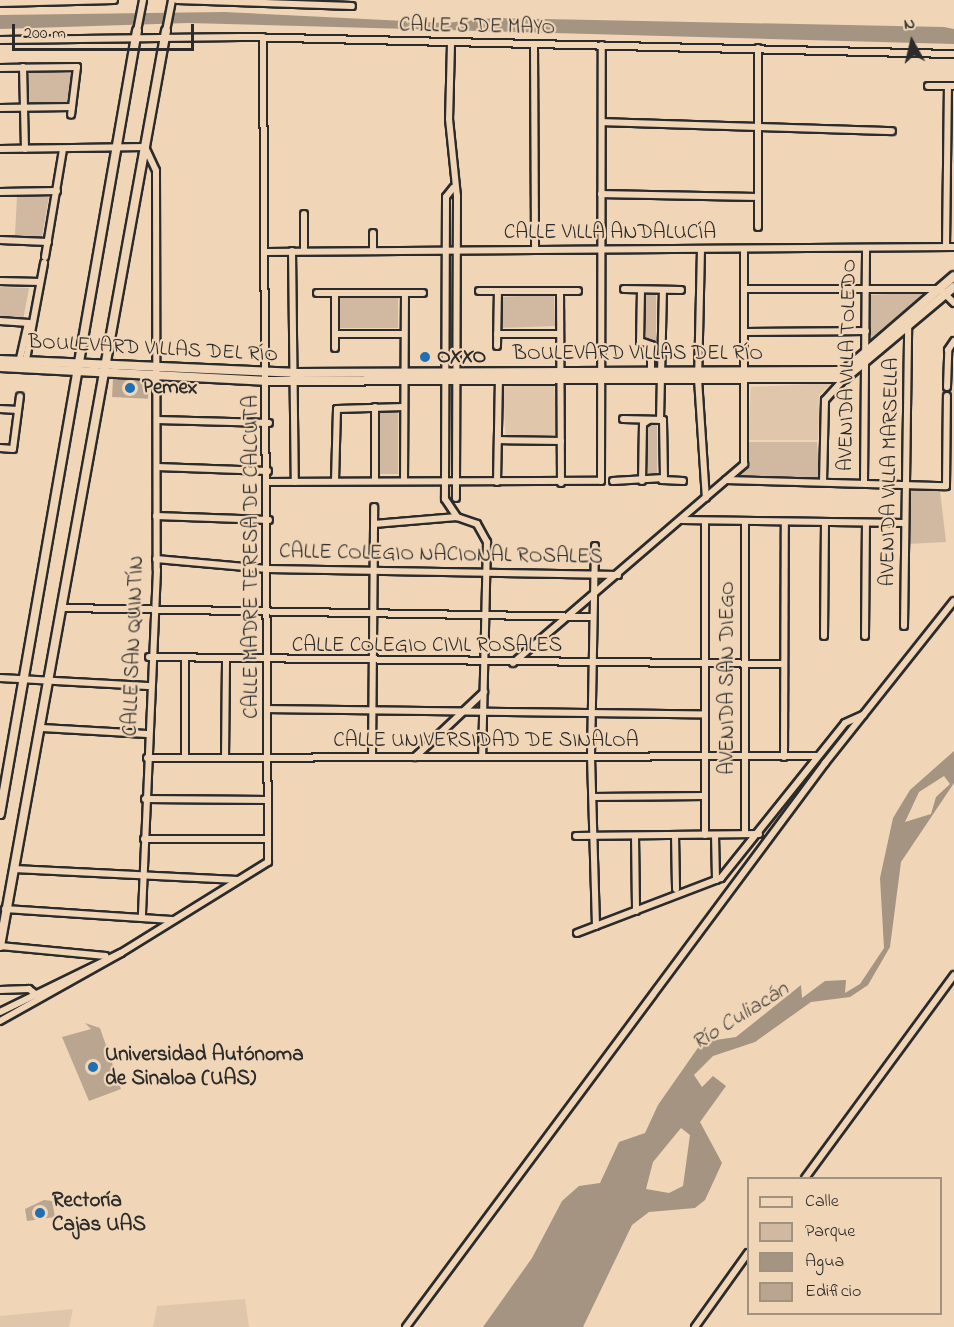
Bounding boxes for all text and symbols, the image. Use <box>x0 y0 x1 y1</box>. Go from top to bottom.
scale bar <box>15 12 196 50</box>
north arrow <box>882 12 942 72</box>
text: N <box>902 12 917 37</box>
street label: CALLE 5 DE MAYO <box>399 13 555 41</box>
text: 200 m <box>23 21 66 47</box>
street label: CALLE VILLA ANDALUCÍA <box>504 220 716 246</box>
street label: AVENIDA VILLA TOLEDO <box>834 259 862 471</box>
street label: BOULEVARD VILLAS DEL RÍO <box>27 330 279 368</box>
street label: BOULEVARD VILLAS DEL RÍO <box>513 341 763 367</box>
place label: OXXO <box>437 344 486 370</box>
marker: OXXO <box>418 350 432 364</box>
street label: AVENIDA VILLA MARSELLA <box>875 357 905 587</box>
place label: Pemex <box>142 375 197 401</box>
marker: Pemex <box>123 381 137 395</box>
street label: CALLE MADRE TERESA DE CALCUTA <box>239 395 265 719</box>
street label: CALLE COLEGIO NACIONAL ROSALES <box>279 540 603 570</box>
street label: CALLE SAN QUINTÍN <box>118 555 150 737</box>
street label: AVENIDA SAN DIEGO <box>715 581 741 775</box>
street label: CALLE COLEGIO CIVIL ROSALES <box>292 633 562 659</box>
street label: CALLE UNIVERSIDAD DE SINALOA <box>333 728 639 754</box>
water label: Río Culiacán <box>688 977 794 1057</box>
place label: Universidad Autónoma de Sinaloa (UAS) <box>105 1042 303 1092</box>
marker: Universidad Autónoma de Sinaloa (UAS) <box>86 1060 100 1074</box>
legend <box>747 1177 942 1315</box>
place label: Rectoría Cajas UAS <box>52 1188 146 1238</box>
text: Calle <box>805 1189 839 1215</box>
marker: Rectoría Cajas UAS <box>33 1206 47 1220</box>
text: Parque <box>805 1219 855 1245</box>
text: Agua <box>805 1249 844 1275</box>
text: Edificio <box>805 1279 861 1305</box>

